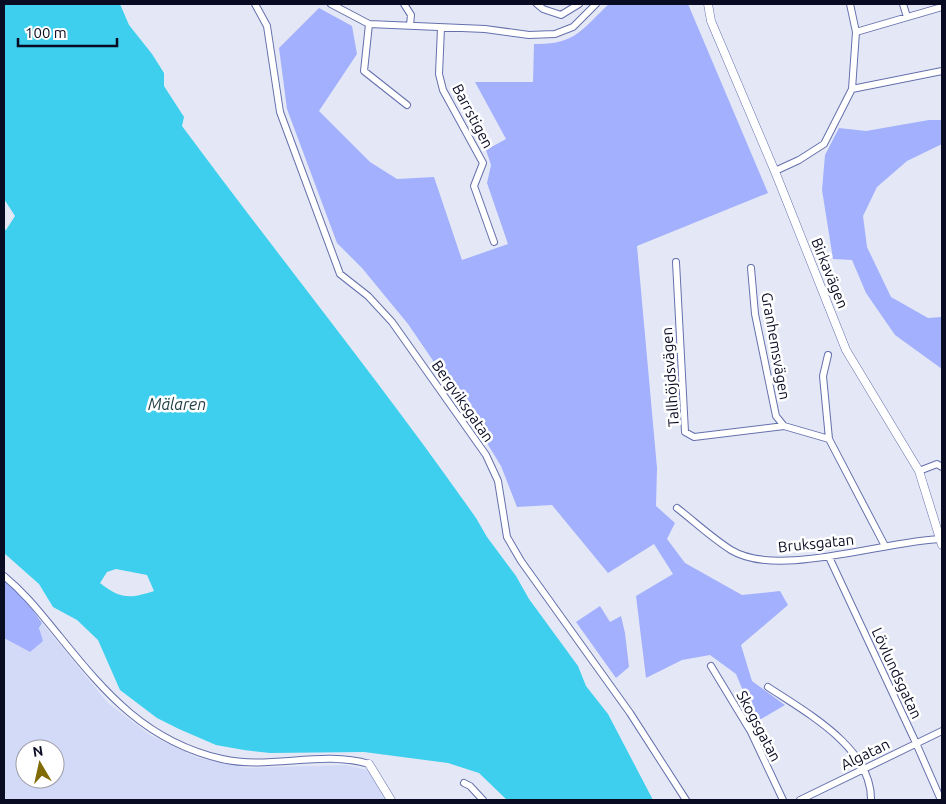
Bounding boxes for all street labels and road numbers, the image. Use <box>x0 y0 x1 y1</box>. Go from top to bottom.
street label: Barrstigen <box>449 81 497 151</box>
street label: Birkavägen <box>808 235 852 311</box>
street label: Granhemsvägen <box>758 291 794 401</box>
street label: Tallhöjdsvägen <box>658 326 682 428</box>
street label: Bergviksgatan <box>429 357 497 445</box>
street label: Bruksgatan <box>777 531 855 555</box>
street label: Lövlundsgatan <box>868 625 926 721</box>
street label: Skogsgatan <box>733 688 785 764</box>
street label: Algatan <box>838 735 892 773</box>

